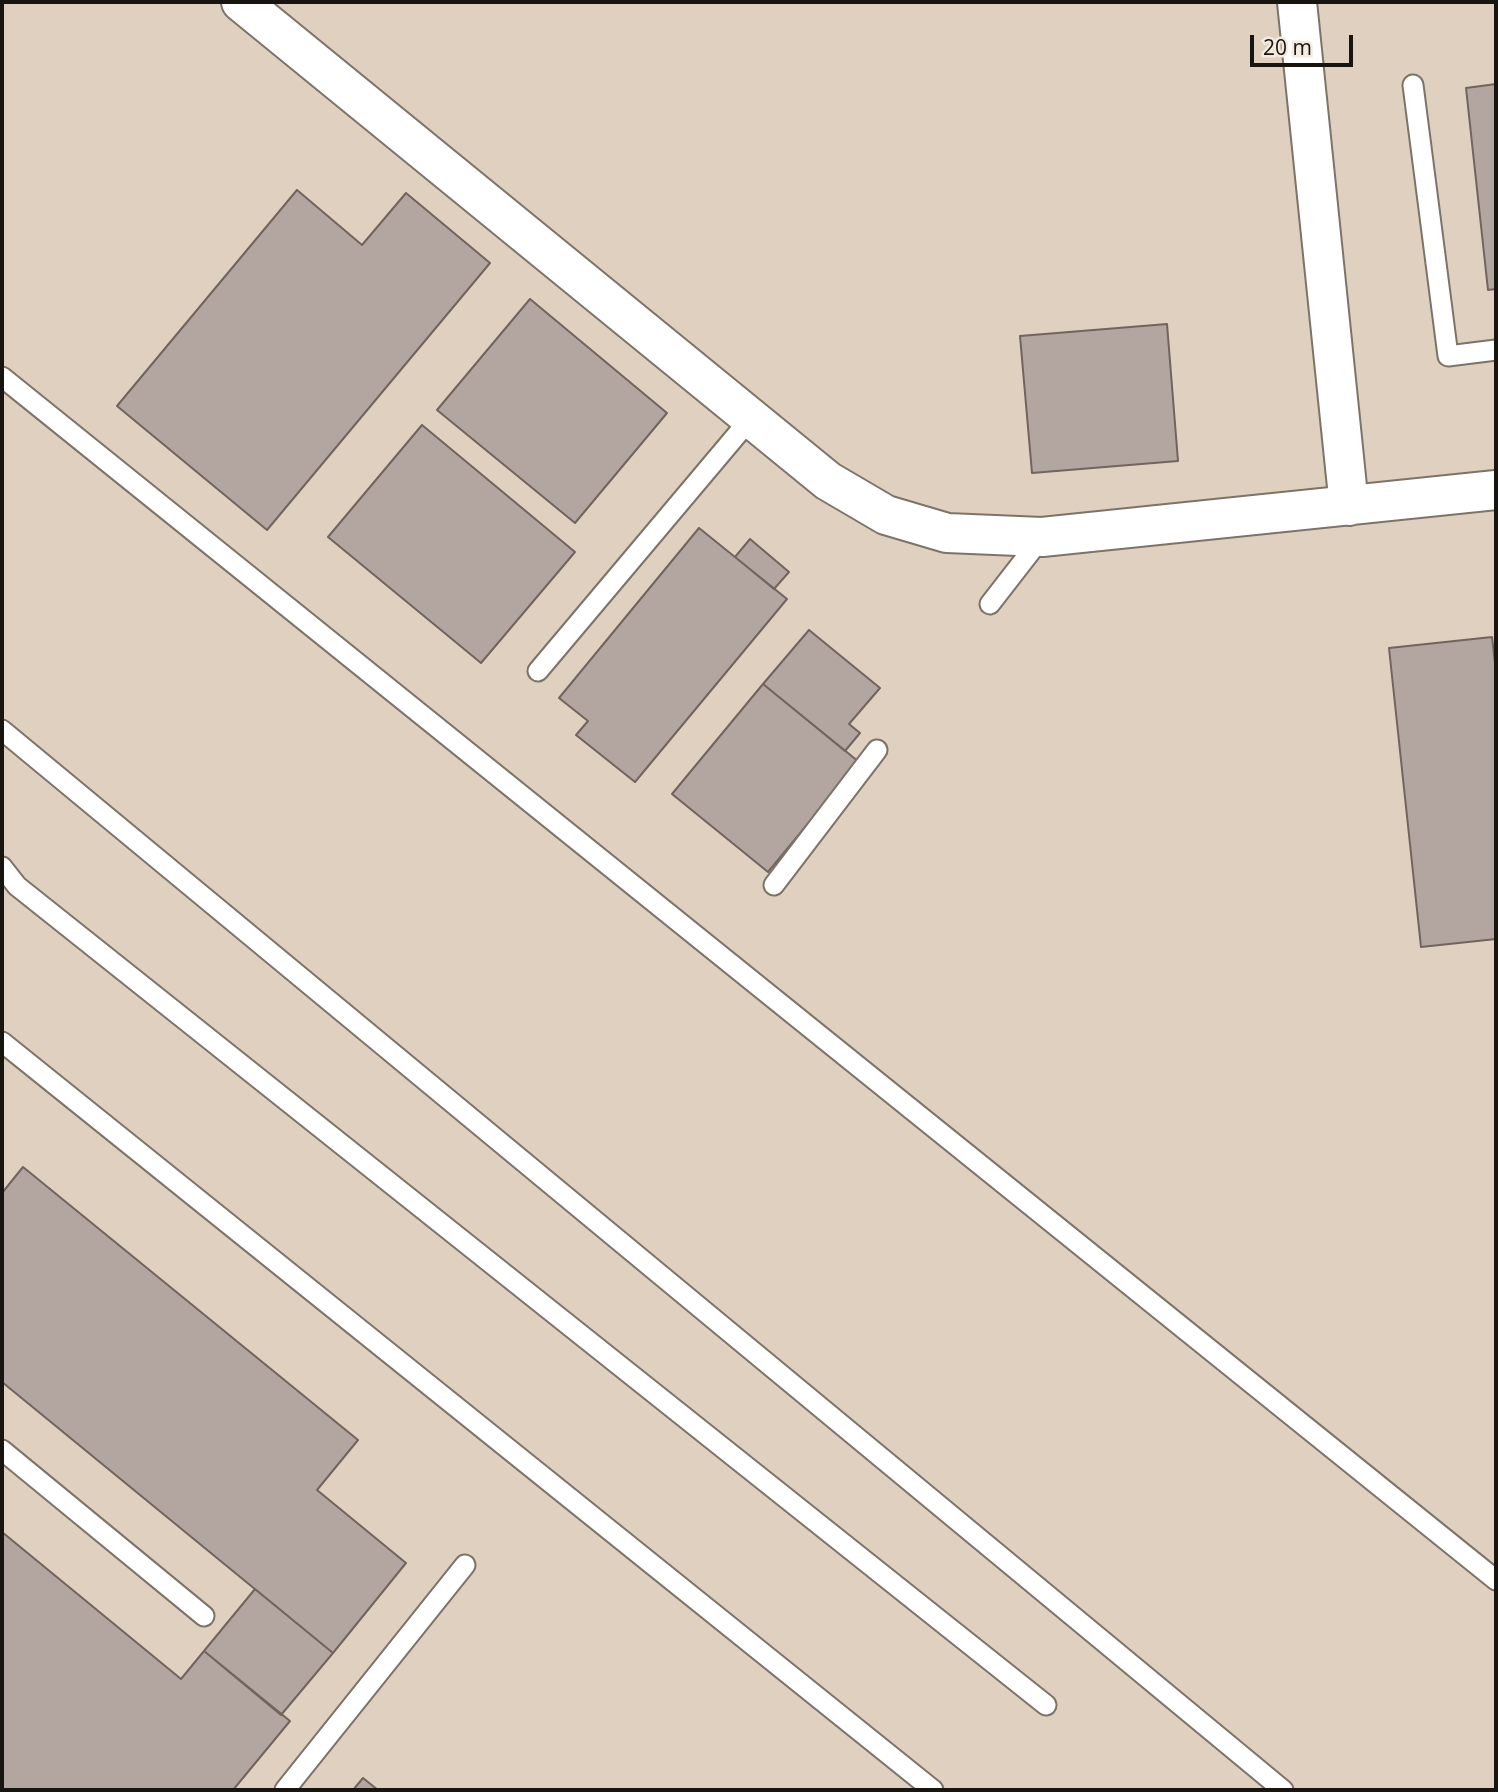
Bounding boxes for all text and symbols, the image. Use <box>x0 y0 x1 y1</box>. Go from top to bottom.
scale bar <box>1253 21 1356 65</box>
text: 20 m <box>1263 33 1312 61</box>

